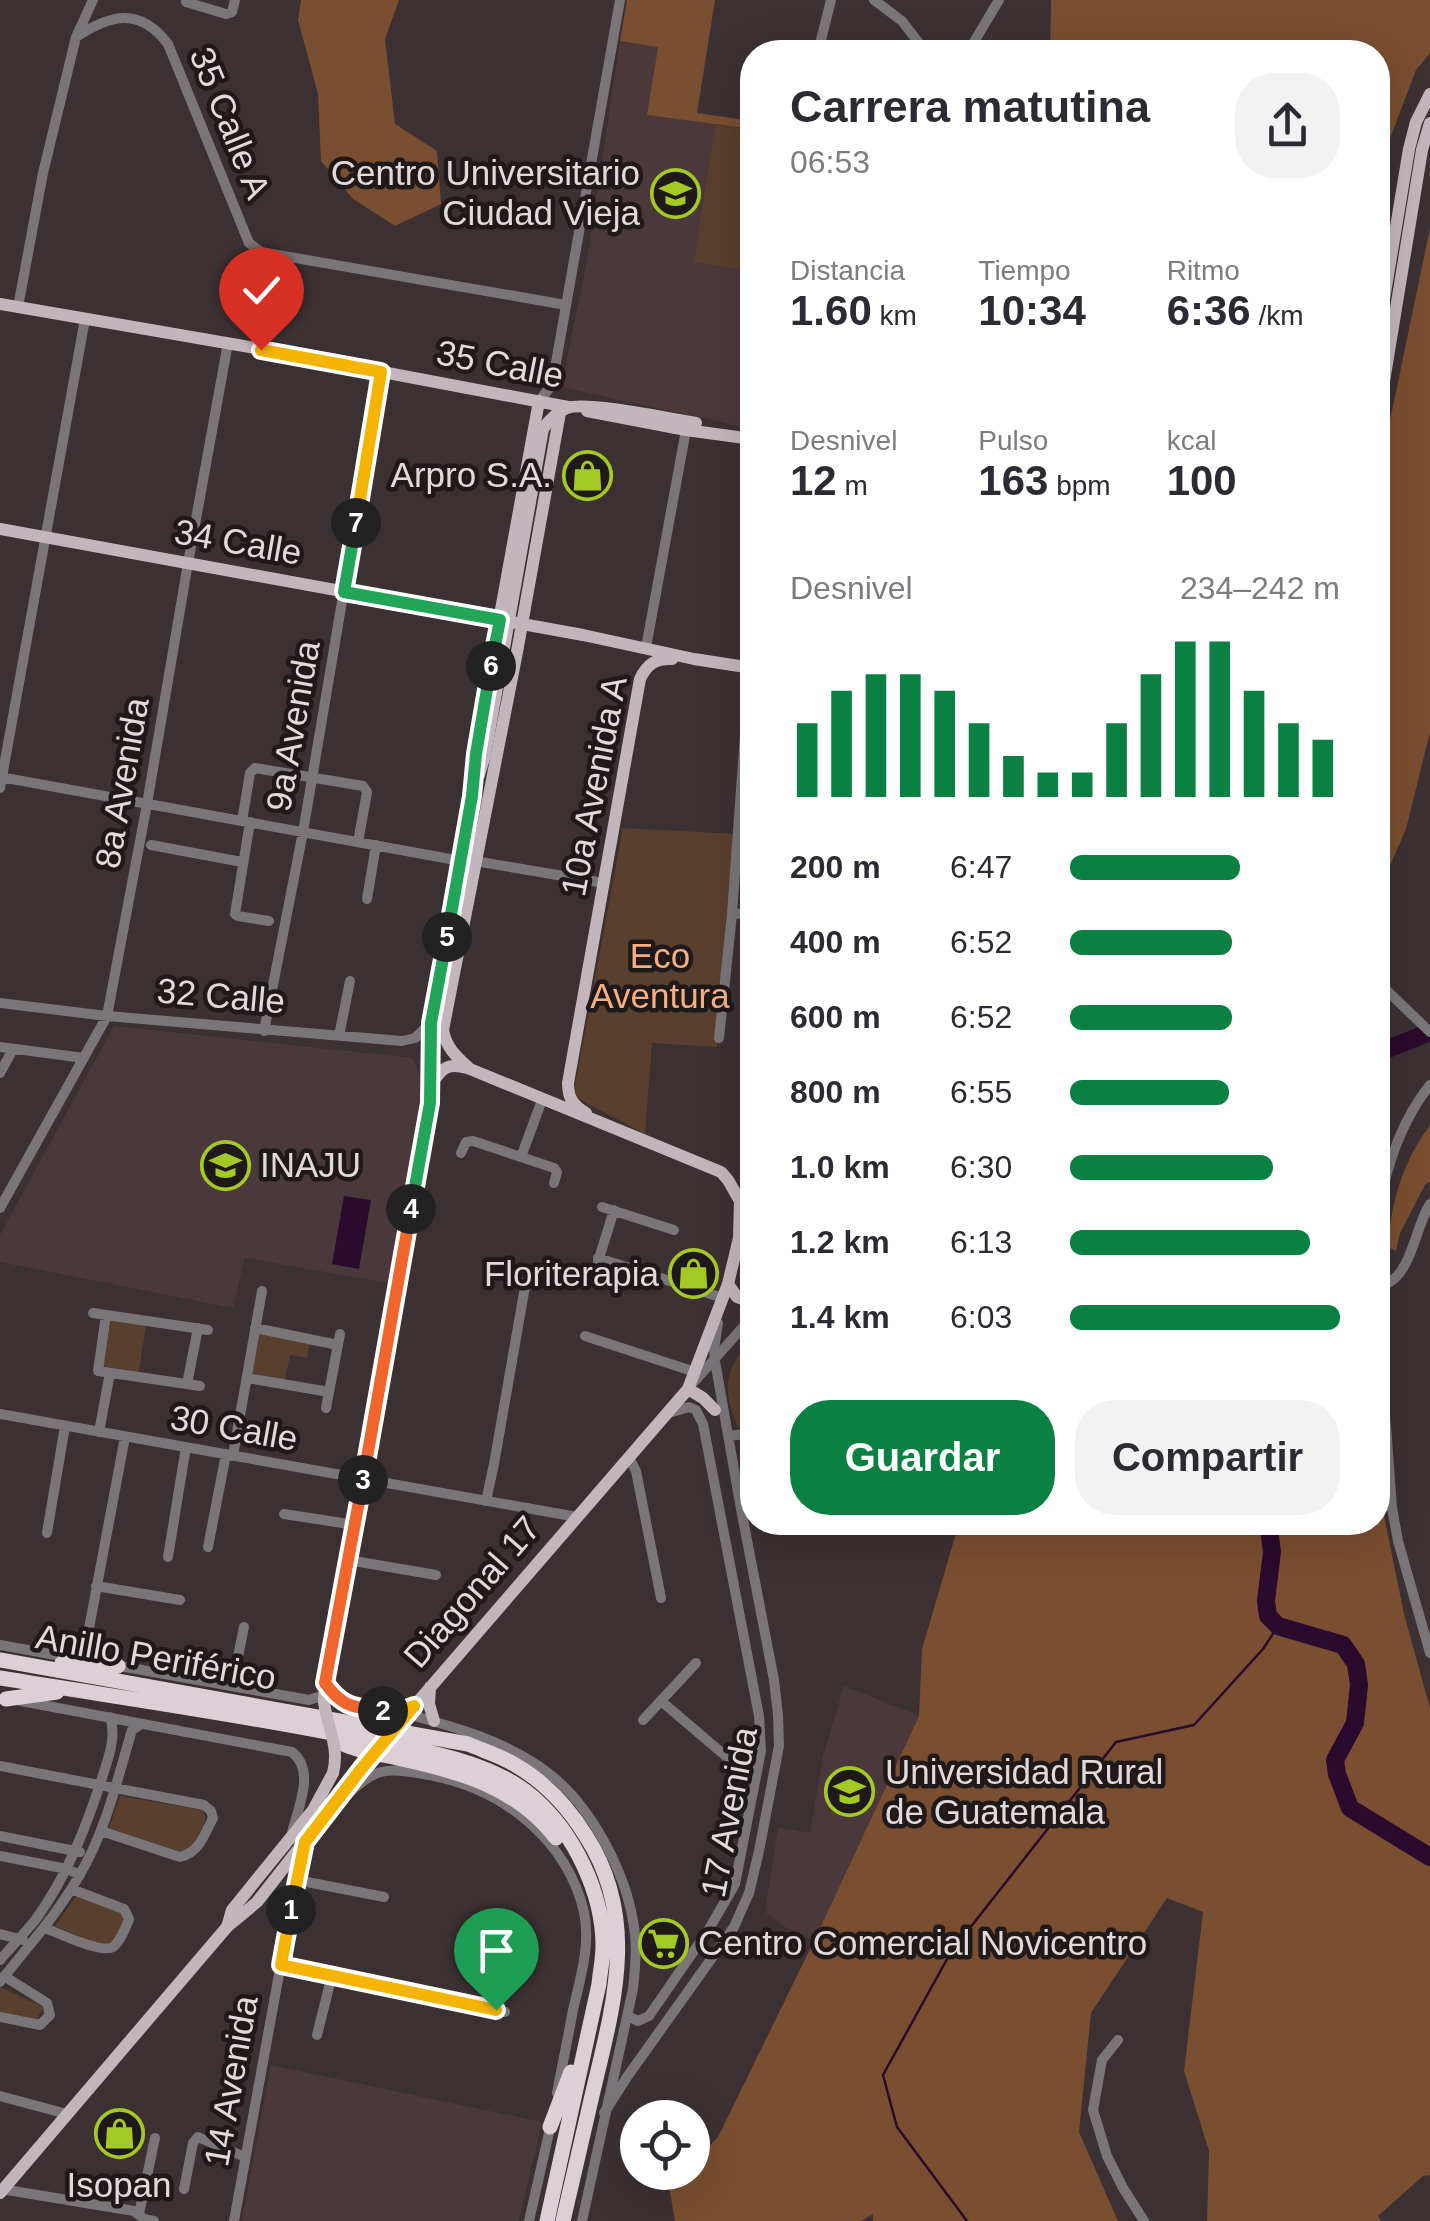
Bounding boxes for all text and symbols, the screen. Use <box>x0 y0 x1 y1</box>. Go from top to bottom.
street label: 35 Calle A <box>182 42 279 205</box>
button: share <box>1235 73 1340 178</box>
text: Carrera matutina <box>790 81 1150 132</box>
text: 06:53 <box>790 144 870 180</box>
place label: Centro Universitario Ciudad Vieja <box>331 153 641 232</box>
school or university icon: Centro Universitario Ciudad Vieja <box>649 167 701 219</box>
pin <box>219 248 304 351</box>
text: Distancia <box>790 255 905 286</box>
text: Tiempo <box>978 255 1071 286</box>
text: Ritmo <box>1167 255 1240 286</box>
icon: check <box>234 263 289 318</box>
text: 1.60 <box>790 287 872 334</box>
text: 10:34 <box>978 287 1086 334</box>
text: 6:36 <box>1167 287 1251 334</box>
text: km <box>872 300 917 331</box>
text: /km <box>1251 300 1304 331</box>
street label: 35 Calle <box>433 332 567 395</box>
text: Desnivel <box>790 425 897 456</box>
text: Pulso <box>978 425 1048 456</box>
text: kcal <box>1167 425 1216 456</box>
shop icon: Arpro S.A. <box>561 449 613 501</box>
place label: Arpro S.A. <box>391 455 552 494</box>
text: 12 <box>790 457 837 504</box>
text: 163 <box>978 457 1048 504</box>
text: 100 <box>1167 457 1237 504</box>
text: m <box>837 470 868 501</box>
text: bpm <box>1048 470 1111 501</box>
pin: 7 <box>331 498 381 548</box>
text: 7 <box>348 507 364 538</box>
street label: 34 Calle <box>171 511 305 572</box>
text: Desnivel <box>790 570 913 606</box>
text: 234–242 m <box>1180 570 1340 606</box>
street label: 9a Avenida <box>258 637 327 814</box>
pin: 6 <box>466 641 516 691</box>
text: 6 <box>483 650 499 681</box>
street label: 10a Avenida A <box>553 672 634 899</box>
street label: 8a Avenida <box>87 694 156 871</box>
text: 200 m <box>790 849 881 885</box>
text: 6:47 <box>950 849 1012 885</box>
pin: 5 <box>422 912 472 962</box>
text: 5 <box>439 921 455 952</box>
text: 400 m <box>790 924 881 960</box>
text: 6:52 <box>950 924 1012 960</box>
park label: Eco Aventura <box>590 936 730 1015</box>
street label: 32 Calle <box>155 970 287 1021</box>
text: 600 m <box>790 999 881 1035</box>
text: 6:52 <box>950 999 1012 1035</box>
text: 800 m <box>790 1074 881 1110</box>
text: 6:55 <box>950 1074 1012 1110</box>
school or university icon: INAJU <box>199 1139 251 1191</box>
place label: INAJU <box>260 1145 361 1184</box>
text: 1.0 km <box>790 1149 890 1185</box>
text: 6:30 <box>950 1149 1012 1185</box>
pin: 4 <box>386 1184 436 1234</box>
text: 4 <box>403 1193 419 1224</box>
text: 1.2 km <box>790 1224 890 1260</box>
text: 6:13 <box>950 1224 1012 1260</box>
shop icon: Floriterapia <box>668 1248 720 1300</box>
place label: Floriterapia <box>484 1254 660 1293</box>
text: 1.4 km <box>790 1299 890 1335</box>
text: 6:03 <box>950 1299 1012 1335</box>
street label: 30 Calle <box>167 1397 301 1458</box>
button: Guardar <box>790 1400 1055 1515</box>
button: Compartir <box>1075 1400 1340 1515</box>
pin: 3 <box>338 1455 388 1505</box>
text: 3 <box>355 1464 371 1495</box>
street label: Diagonal 17 <box>396 1508 548 1675</box>
street label: Anillo Periférico <box>33 1616 279 1697</box>
pin: 2 <box>358 1686 408 1736</box>
text: 2 <box>375 1695 391 1726</box>
street label: 17 Avenida <box>693 1723 764 1900</box>
place label: Universidad Rural de Guatemala <box>885 1752 1163 1831</box>
school or university icon: Universidad Rural de Guatemala <box>824 1766 876 1818</box>
pin: 1 <box>266 1885 316 1935</box>
text: 1 <box>283 1894 299 1925</box>
pin <box>454 1908 539 2011</box>
supermarket icon: Centro Comercial Novicentro <box>637 1917 689 1969</box>
icon: arrive <box>469 1923 524 1978</box>
place label: Centro Comercial Novicentro <box>698 1923 1147 1962</box>
street label: 14 Avenida <box>196 1992 265 2169</box>
map controls <box>620 2100 710 2190</box>
button: locate <box>620 2100 710 2190</box>
shop icon: Isopan <box>93 2107 145 2159</box>
place label: Isopan <box>66 2165 172 2204</box>

